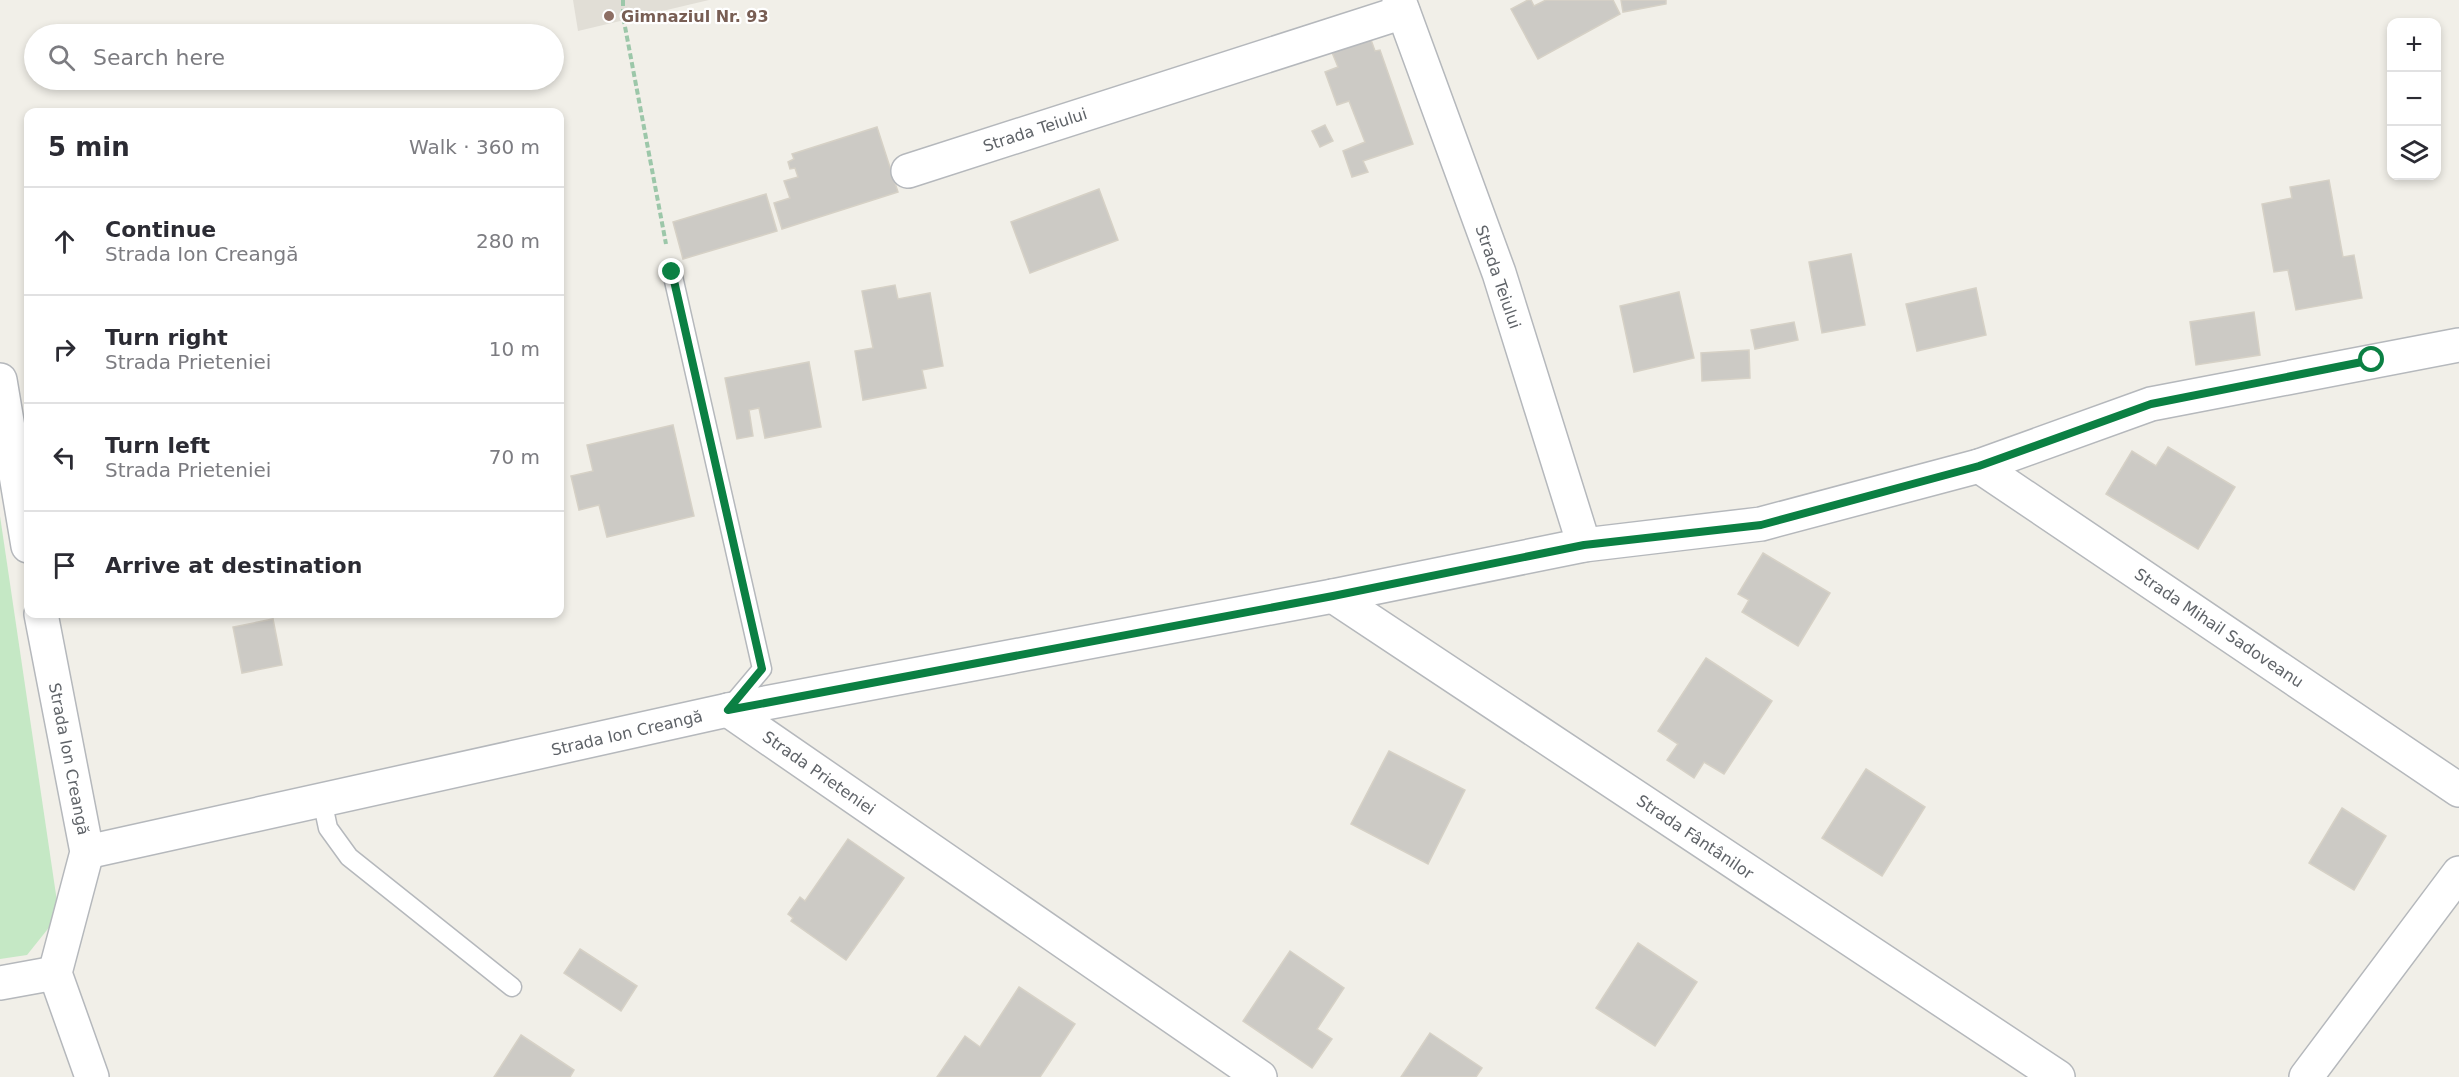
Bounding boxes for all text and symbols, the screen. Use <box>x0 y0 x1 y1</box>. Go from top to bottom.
place label: Gimnaziul Nr. 93 <box>621 7 769 26</box>
marker: Gimnaziul Nr. 93 <box>602 9 616 23</box>
map controls <box>2387 18 2441 180</box>
button: + <box>2387 18 2441 72</box>
search box <box>24 24 564 90</box>
icon: search <box>45 41 78 74</box>
text: Search here <box>93 45 225 70</box>
button: − <box>2387 72 2441 126</box>
street label: Strada Teiului <box>981 104 1089 156</box>
button: layers <box>2387 126 2441 180</box>
text: 5 min <box>48 132 130 162</box>
text: Walk · 360 m <box>409 135 540 159</box>
text: Continue <box>105 217 216 242</box>
street label: Strada Teiului <box>1471 223 1525 331</box>
icon: ahead <box>48 225 81 258</box>
text: 280 m <box>476 229 540 253</box>
text: Strada Ion Creangă <box>105 242 298 266</box>
route end <box>658 258 684 284</box>
text: Turn right <box>105 325 228 350</box>
icon: right <box>48 333 81 366</box>
text: 10 m <box>489 337 540 361</box>
route start <box>2358 346 2384 372</box>
text: Strada Prieteniei <box>105 350 271 374</box>
text: Turn left <box>105 433 210 458</box>
icon: left <box>48 441 81 474</box>
text: 70 m <box>489 445 540 469</box>
text: Strada Prieteniei <box>105 458 271 482</box>
icon: arrive <box>48 549 81 582</box>
text: Arrive at destination <box>105 553 362 578</box>
street label: Strada Mihail Sadoveanu <box>2131 564 2307 692</box>
street label: Strada Ion Creangă <box>45 681 93 837</box>
street label: Strada Ion Creangă <box>549 706 705 760</box>
street label: Strada Prieteniei <box>759 727 879 819</box>
street label: Strada Fântânilor <box>1633 791 1757 883</box>

